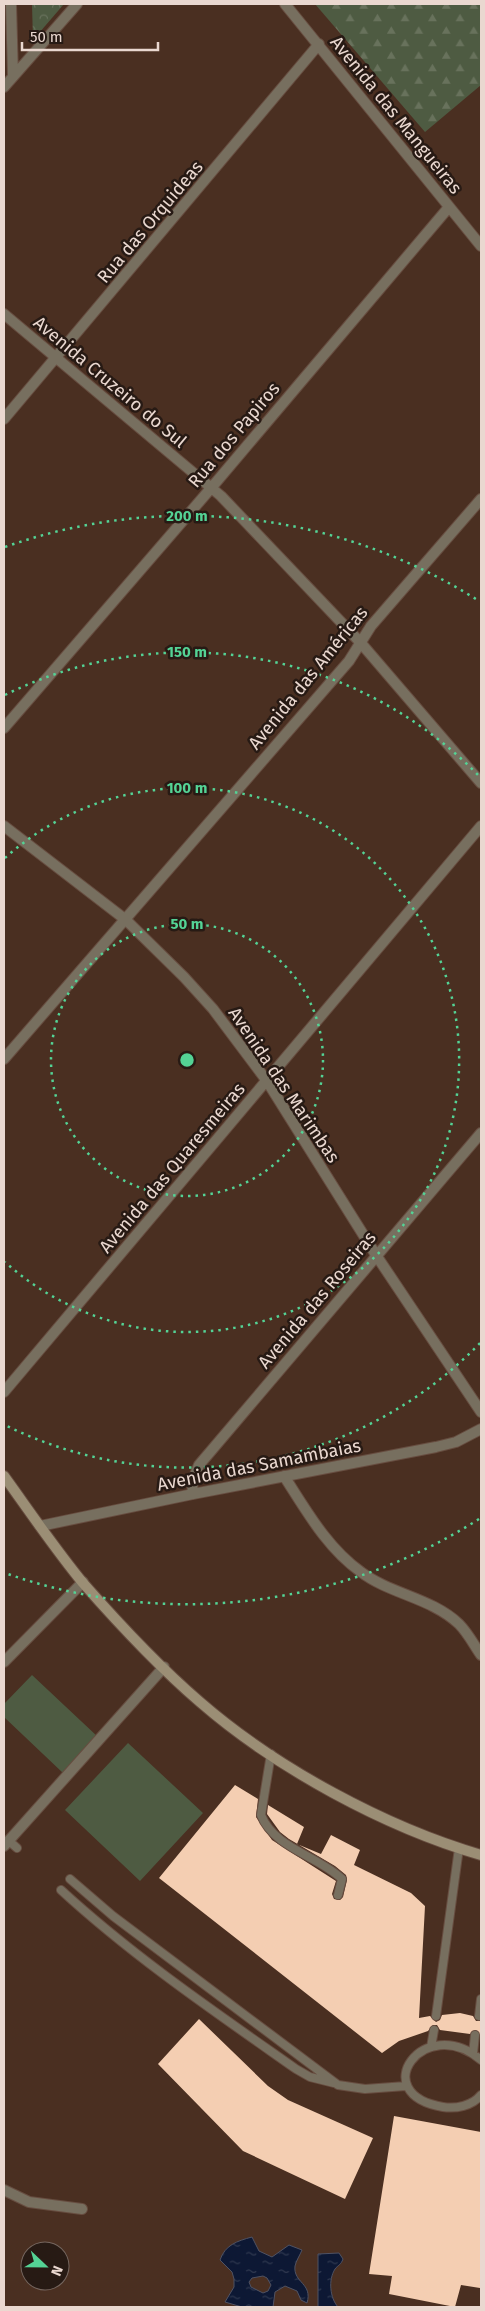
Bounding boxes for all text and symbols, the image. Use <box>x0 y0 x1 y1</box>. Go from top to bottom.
scale bar <box>22 20 159 52</box>
text: 50 m <box>30 28 63 46</box>
street label: Avenida das Mangueiras <box>326 32 466 198</box>
street label: Rua das Orquideas <box>92 156 208 288</box>
street label: Avenida Cruzeiro do Sul <box>29 312 191 452</box>
street label: Rua dos Papiros <box>184 378 284 492</box>
text: 200 m <box>166 507 208 525</box>
street label: Avenida das Américas <box>244 602 372 754</box>
text: 150 m <box>167 643 207 661</box>
text: 100 m <box>167 779 207 797</box>
text: 50 m <box>170 915 204 933</box>
street label: Avenida das Marimbas <box>224 1003 344 1167</box>
centre of rings <box>178 1051 196 1069</box>
street label: Avenida das Quaresmeiras <box>94 1078 250 1258</box>
street label: Avenida das Roseiras <box>253 1227 381 1373</box>
street label: Avenida das Samambaias <box>155 1434 363 1496</box>
north arrow <box>20 2241 70 2291</box>
text: N <box>47 2263 66 2278</box>

